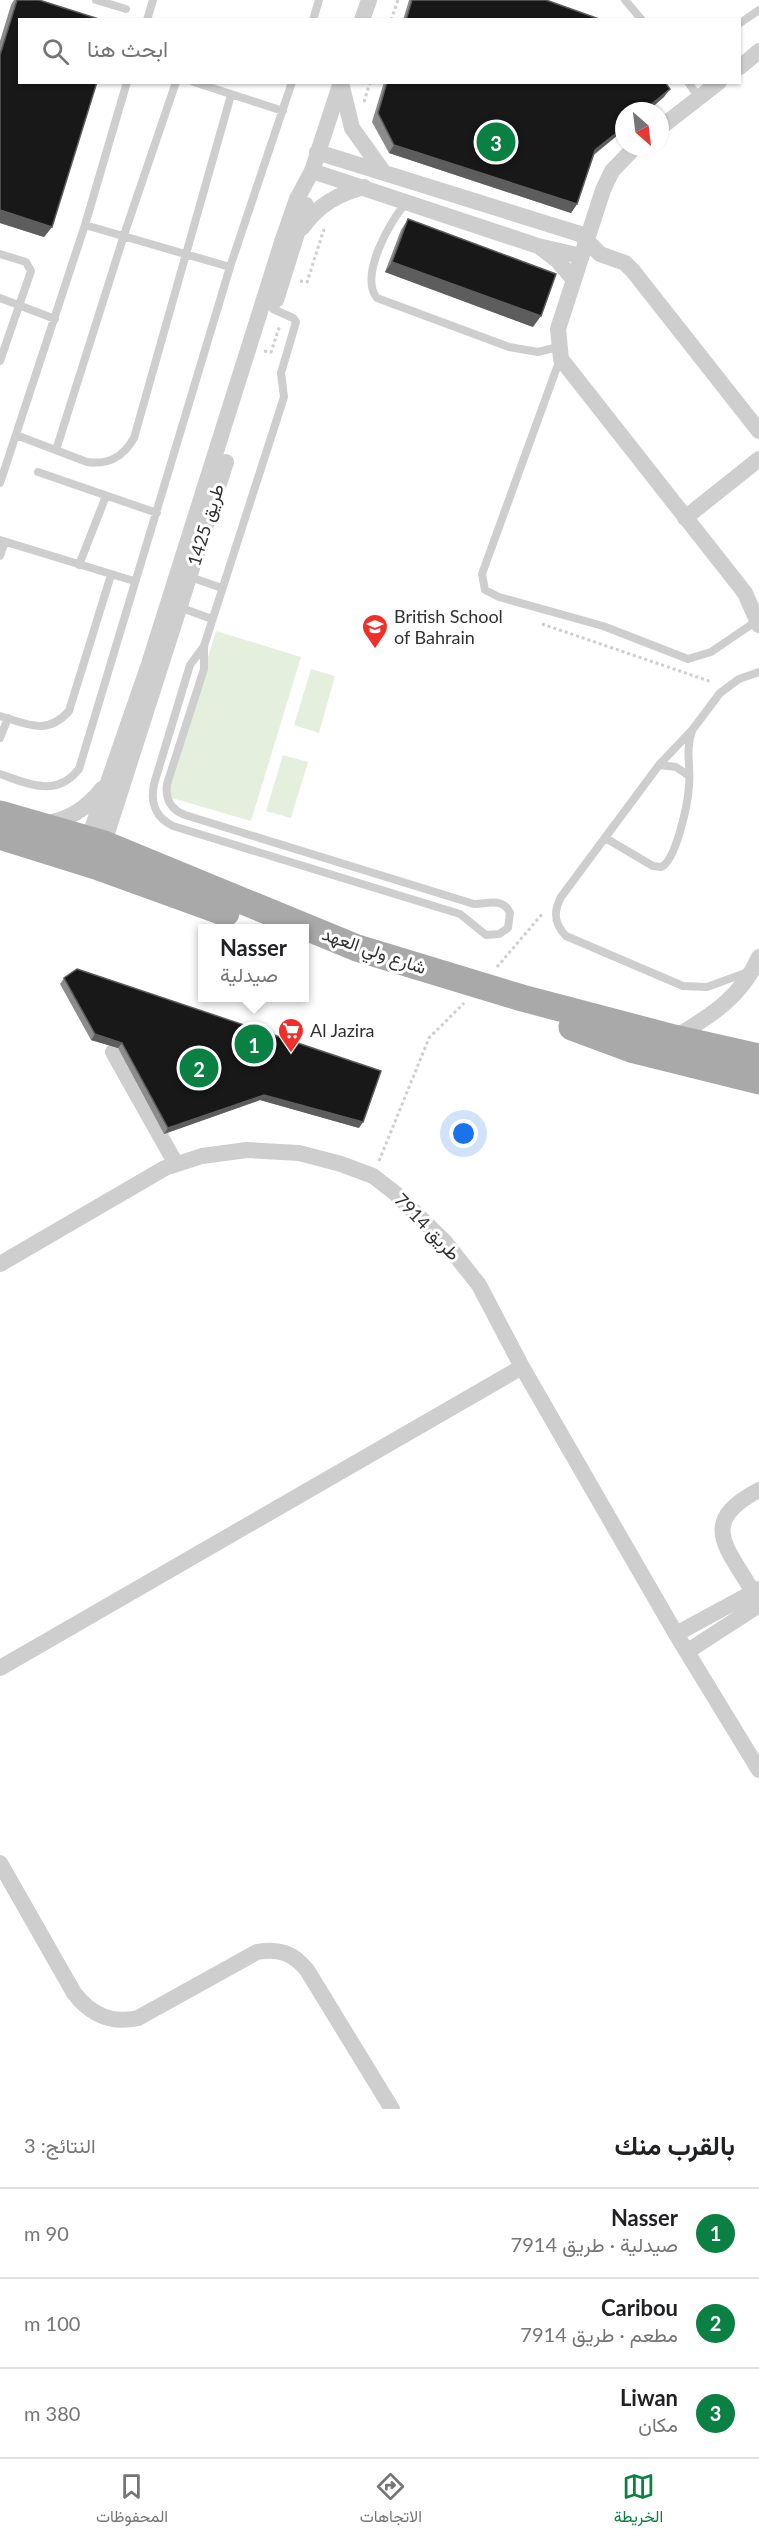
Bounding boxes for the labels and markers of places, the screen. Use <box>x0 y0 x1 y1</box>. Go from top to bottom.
pin: 3 <box>476 120 516 164</box>
place label: British School of Bahrain <box>394 605 503 648</box>
school or university icon: British School of Bahrain <box>360 612 390 650</box>
supermarket icon: Al Jazira <box>276 1016 306 1054</box>
place label: Al Jazira <box>310 1019 375 1041</box>
pin: 1 <box>234 1022 274 1066</box>
pin: 2 <box>180 1046 218 1090</box>

